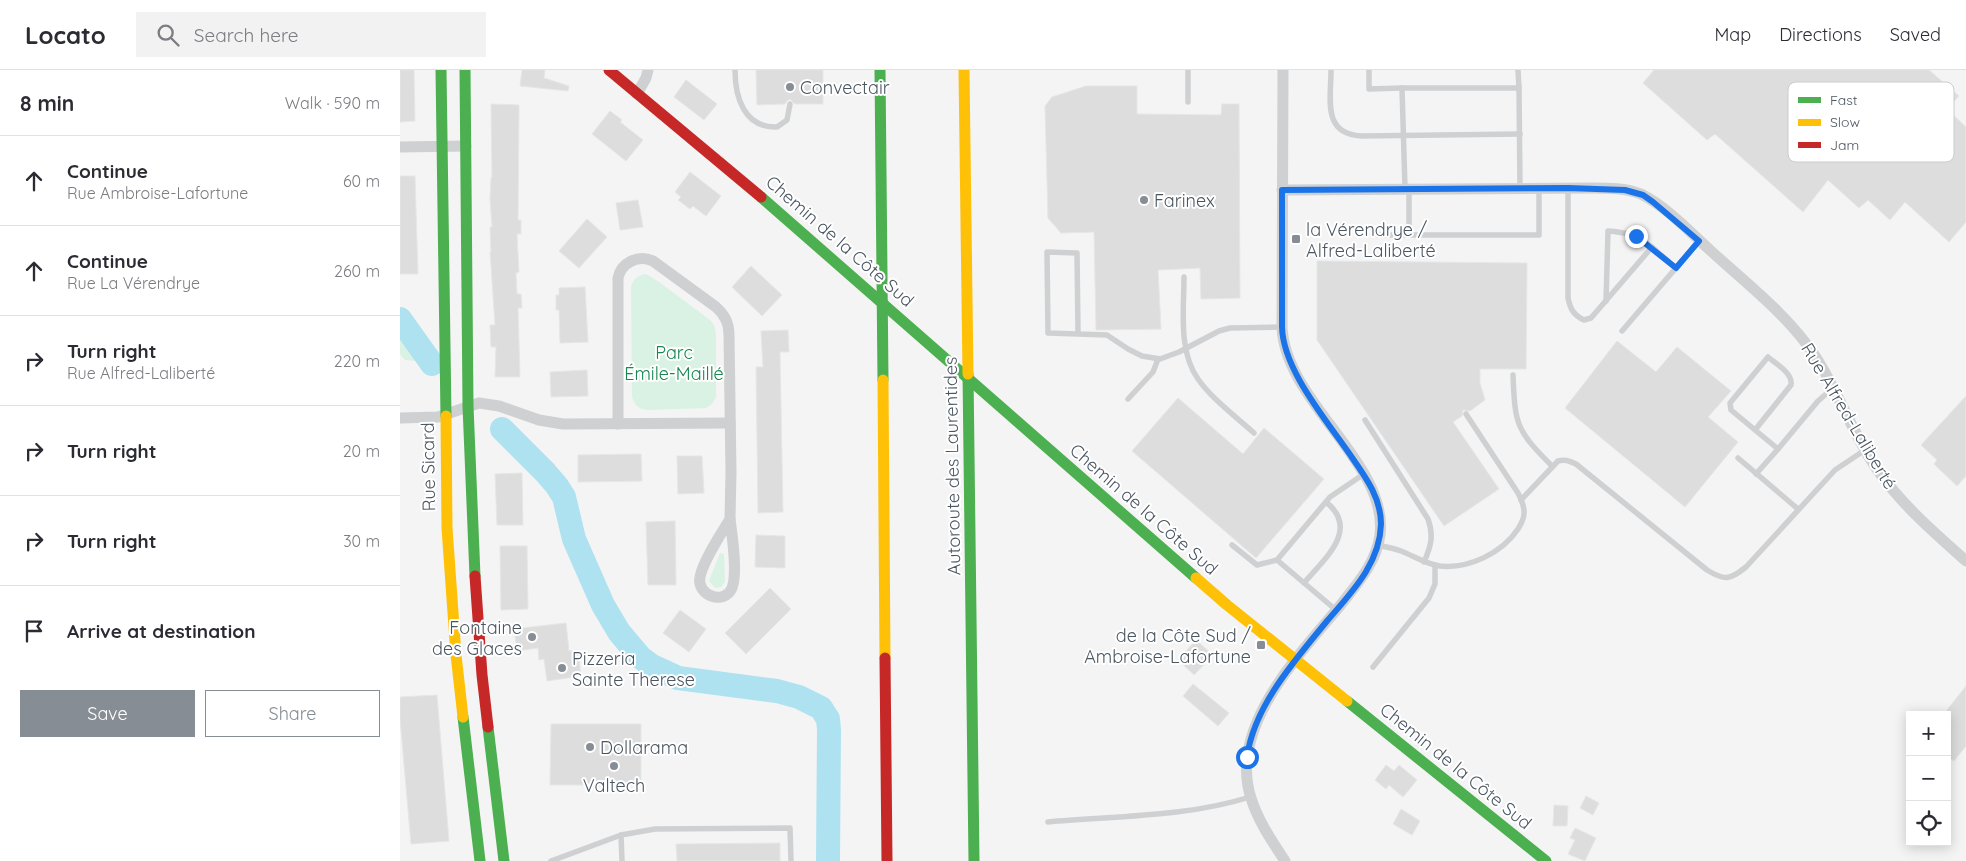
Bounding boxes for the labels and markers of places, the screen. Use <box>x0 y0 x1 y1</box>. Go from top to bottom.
place label: Convectair <box>800 76 890 99</box>
marker: Convectair <box>784 81 796 93</box>
place label: Farinex <box>1154 189 1215 212</box>
marker: Farinex <box>1138 194 1150 206</box>
place label: la Vérendrye / Alfred-Laliberté <box>1306 218 1436 262</box>
marker: la Vérendrye / Alfred-Laliberté <box>1290 233 1302 245</box>
place label: Fontaine des Glaces <box>432 616 522 660</box>
place label: de la Côte Sud / Ambroise-Lafortune <box>1084 624 1252 668</box>
marker: Fontaine des Glaces <box>526 631 538 643</box>
marker: de la Côte Sud / Ambroise-Lafortune <box>1255 639 1267 651</box>
place label: Pizzeria Sainte Therese <box>572 647 695 691</box>
marker: Pizzeria Sainte Therese <box>556 662 568 674</box>
place label: Dollarama <box>600 736 688 759</box>
marker: Dollarama <box>584 741 596 753</box>
marker: Valtech <box>608 760 620 772</box>
place label: Valtech <box>583 774 645 797</box>

